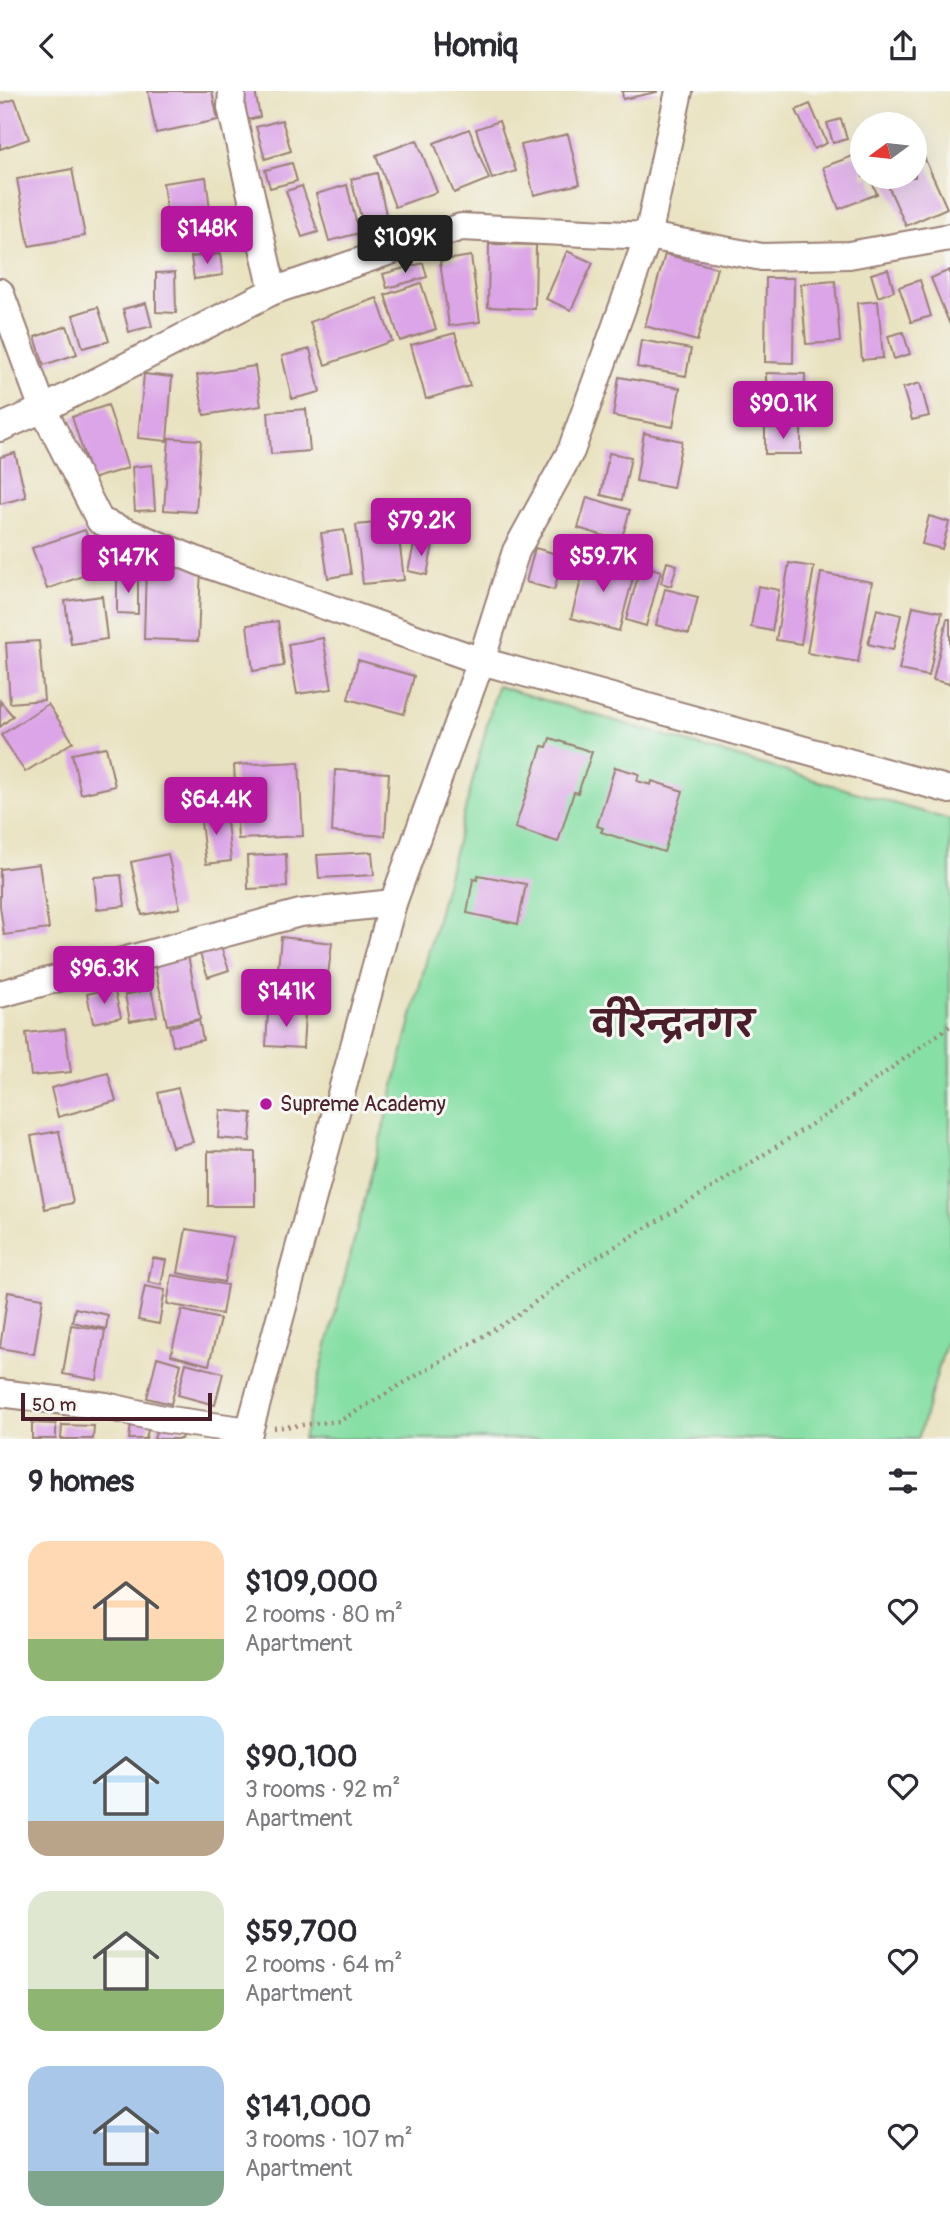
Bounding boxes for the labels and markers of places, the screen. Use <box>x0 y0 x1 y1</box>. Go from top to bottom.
pin: $148K <box>158 207 256 266</box>
pin: $109K <box>356 215 454 275</box>
pin: $90.1K <box>726 381 840 441</box>
pin: $79.2K <box>364 498 478 558</box>
pin: $147K <box>79 535 177 595</box>
pin: $59.7K <box>546 535 660 594</box>
pin: $64.4K <box>159 777 273 837</box>
pin: $96.3K <box>47 947 161 1006</box>
pin: $141K <box>237 969 335 1029</box>
place label: Supreme Academy <box>280 1091 446 1118</box>
marker: Supreme Academy <box>258 1096 274 1112</box>

